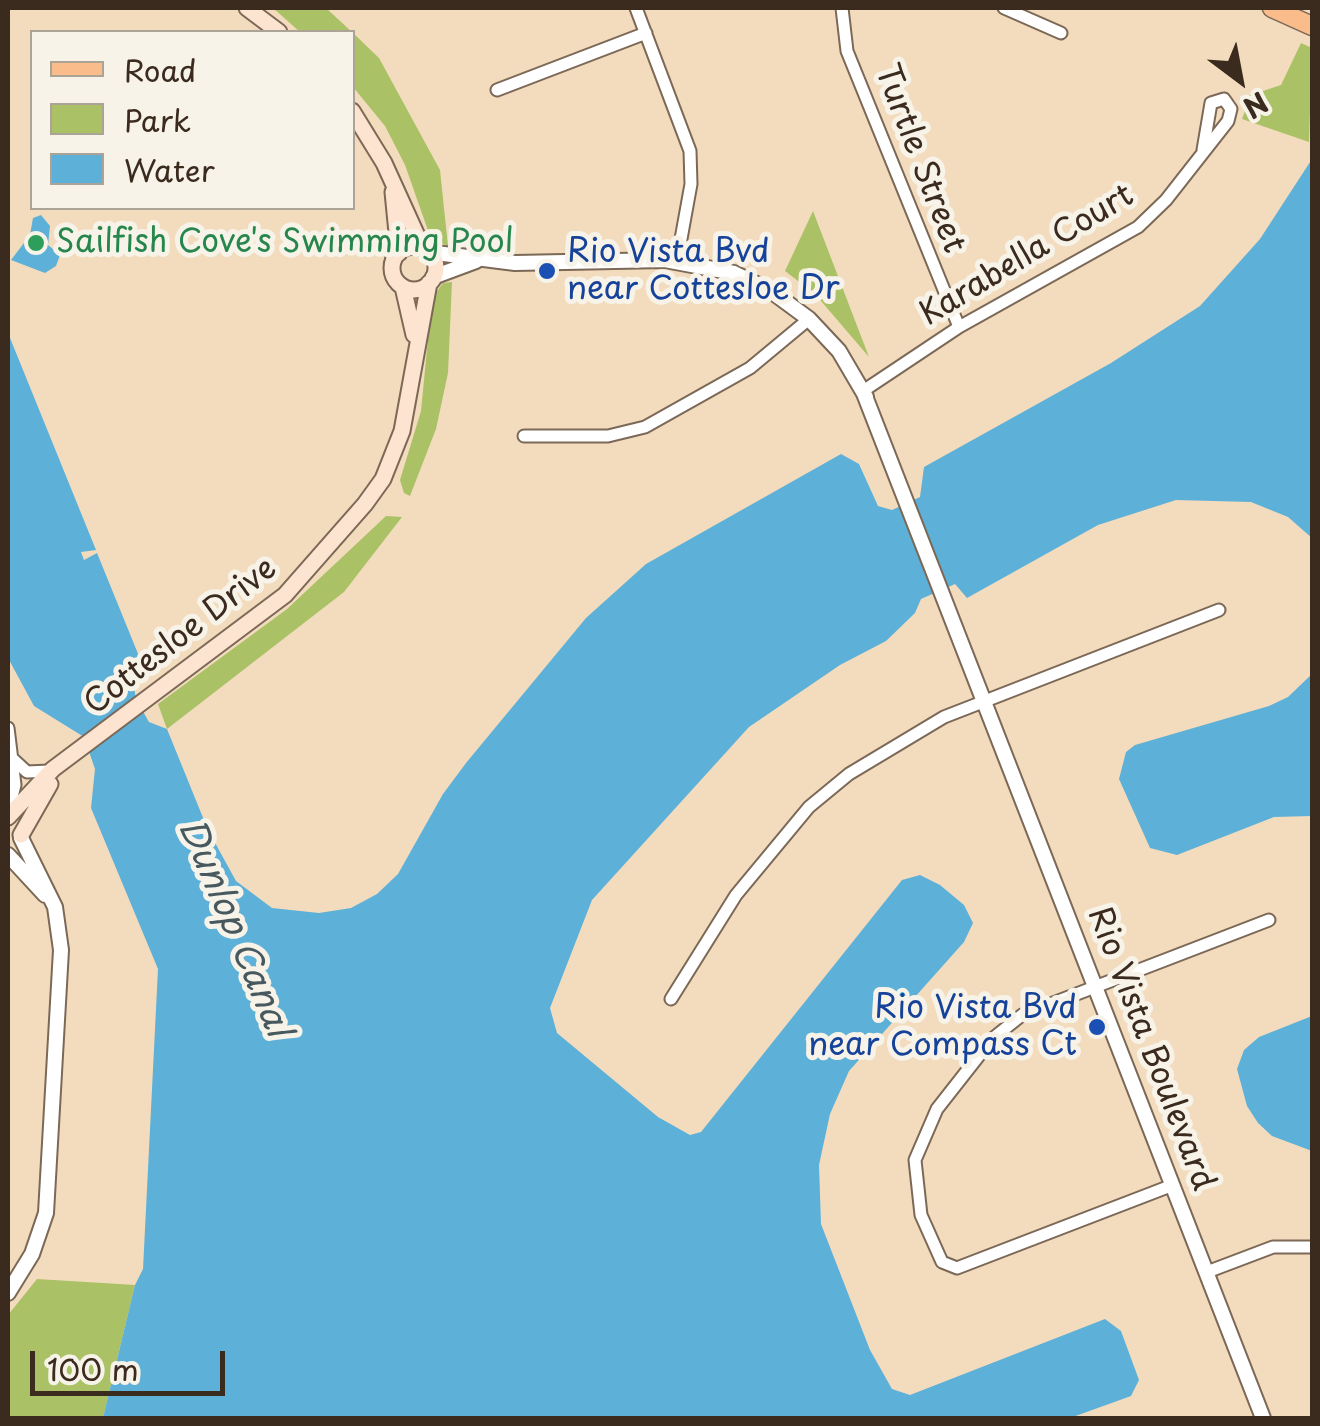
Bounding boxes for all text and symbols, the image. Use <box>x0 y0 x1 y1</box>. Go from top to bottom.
legend <box>30 30 355 210</box>
north arrow <box>1190 30 1290 130</box>
text: Road <box>124 47 197 92</box>
street label: Turtle Street <box>865 59 973 259</box>
text: N <box>1235 82 1277 130</box>
text: Park <box>124 97 191 142</box>
text: Water <box>124 147 215 192</box>
street label: Karabella Court <box>913 177 1141 335</box>
place label: Sailfish Cove's Swimming Pool <box>56 224 514 262</box>
marker: Sailfish Cove's Swimming Pool <box>25 232 47 254</box>
place label: Rio Vista Bvd near Cottesloe Dr <box>567 234 840 309</box>
marker: Rio Vista Bvd near Cottesloe Dr <box>536 260 558 282</box>
street label: Cottesloe Drive <box>77 550 285 724</box>
water label: Dunlop Canal <box>168 812 298 1044</box>
street label: Rio Vista Boulevard <box>1078 902 1222 1196</box>
place label: Rio Vista Bvd near Compass Ct <box>808 990 1077 1065</box>
marker: Rio Vista Bvd near Compass Ct <box>1086 1016 1108 1038</box>
scale bar <box>35 1331 230 1393</box>
text: 100 m <box>47 1346 139 1391</box>

